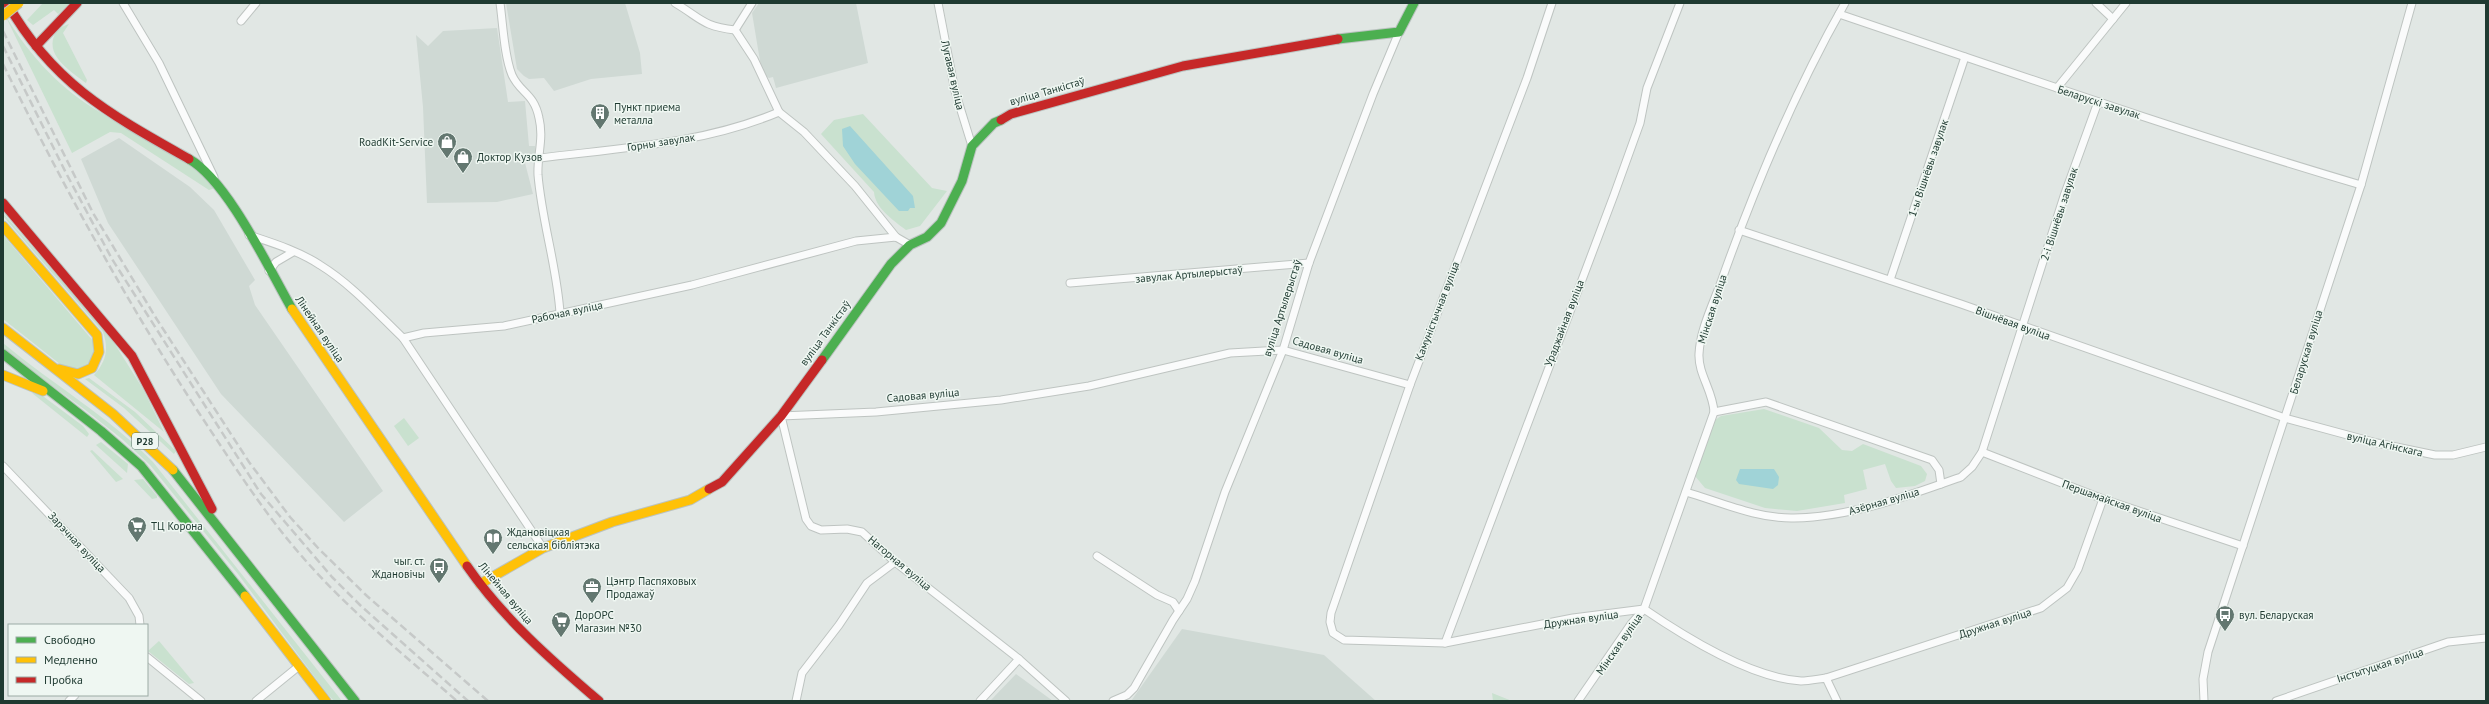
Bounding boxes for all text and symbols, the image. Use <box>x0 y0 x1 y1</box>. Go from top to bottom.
street label: Лугавая вуліца <box>938 38 968 111</box>
street label: вуліца Танкістаў <box>1008 73 1087 108</box>
street label: Беларускі завулак <box>2056 82 2143 122</box>
place label: Пункт приема металла <box>614 100 681 127</box>
building icon: Пункт приема металла <box>589 102 611 130</box>
street label: 1-ы Вішнёвы завулак <box>1905 117 1951 218</box>
street label: Горны завулак <box>626 130 697 154</box>
shop icon: RoadKit-Service <box>436 131 458 159</box>
place label: RoadKit-Service <box>359 135 433 149</box>
shop icon: Доктор Кузов <box>452 146 474 174</box>
place label: Доктор Кузов <box>477 150 542 164</box>
street label: 2-і Вішнёвы завулак <box>2037 165 2081 263</box>
street label: вуліца Артылерыстаў <box>1260 257 1305 358</box>
street label: Камуністычная вуліца <box>1412 259 1462 363</box>
street label: завулак Артылерыстаў <box>1135 262 1244 286</box>
street label: Мінская вуліца <box>1694 273 1730 345</box>
street label: Ураджайная вуліца <box>1541 278 1587 368</box>
street label: Лінейная вуліца <box>292 292 347 365</box>
street label: вуліца Танкістаў <box>797 297 854 368</box>
street label: Рабочая вуліца <box>530 298 604 326</box>
street label: Вішнёвая вуліца <box>1974 303 2052 343</box>
street label: Беларуская вуліца <box>2287 308 2325 396</box>
street label: Садовая вуліца <box>1291 333 1365 367</box>
street label: Садовая вуліца <box>886 385 960 405</box>
street label: вуліца Агінскага <box>2346 428 2424 460</box>
road number: Р28 <box>132 433 158 449</box>
street label: Першамайская вуліца <box>2060 476 2164 526</box>
street label: Азёрная вуліца <box>1847 484 1921 518</box>
street label: Зарэчная вуліца <box>45 509 109 575</box>
supermarket icon: ТЦ Корона <box>126 515 148 543</box>
place label: ТЦ Корона <box>151 519 203 533</box>
place label: Ждановіцкая сельская бібліятэка <box>506 525 600 552</box>
library icon: Ждановіцкая сельская бібліятэка <box>482 527 504 555</box>
street label: Нагорная вуліца <box>865 532 935 594</box>
place label: чыг. ст. Ждановічы <box>371 554 425 581</box>
bus stop icon: чыг. ст. Ждановічы <box>428 556 450 584</box>
street label: Лінейная вуліца <box>475 558 536 627</box>
place label: Цэнтр Паспяховых Продажаў <box>606 574 697 601</box>
office icon: Цэнтр Паспяховых Продажаў <box>581 576 603 604</box>
bus stop icon: вул. Беларуская <box>2214 604 2236 632</box>
street label: Дружная вуліца <box>1957 605 2033 641</box>
street label: Дружная вуліца <box>1543 607 1619 631</box>
place label: ДорОРС Магазин №30 <box>575 608 642 635</box>
place label: вул. Беларуская <box>2239 608 2314 622</box>
supermarket icon: ДорОРС Магазин №30 <box>550 610 572 638</box>
street label: Мінская вуліца <box>1593 611 1645 677</box>
legend <box>8 624 148 696</box>
text: Свободно <box>44 632 95 647</box>
street label: Інстытуцкая вуліца <box>2335 644 2425 686</box>
text: Медленно <box>44 652 98 667</box>
text: Пробка <box>44 672 83 687</box>

